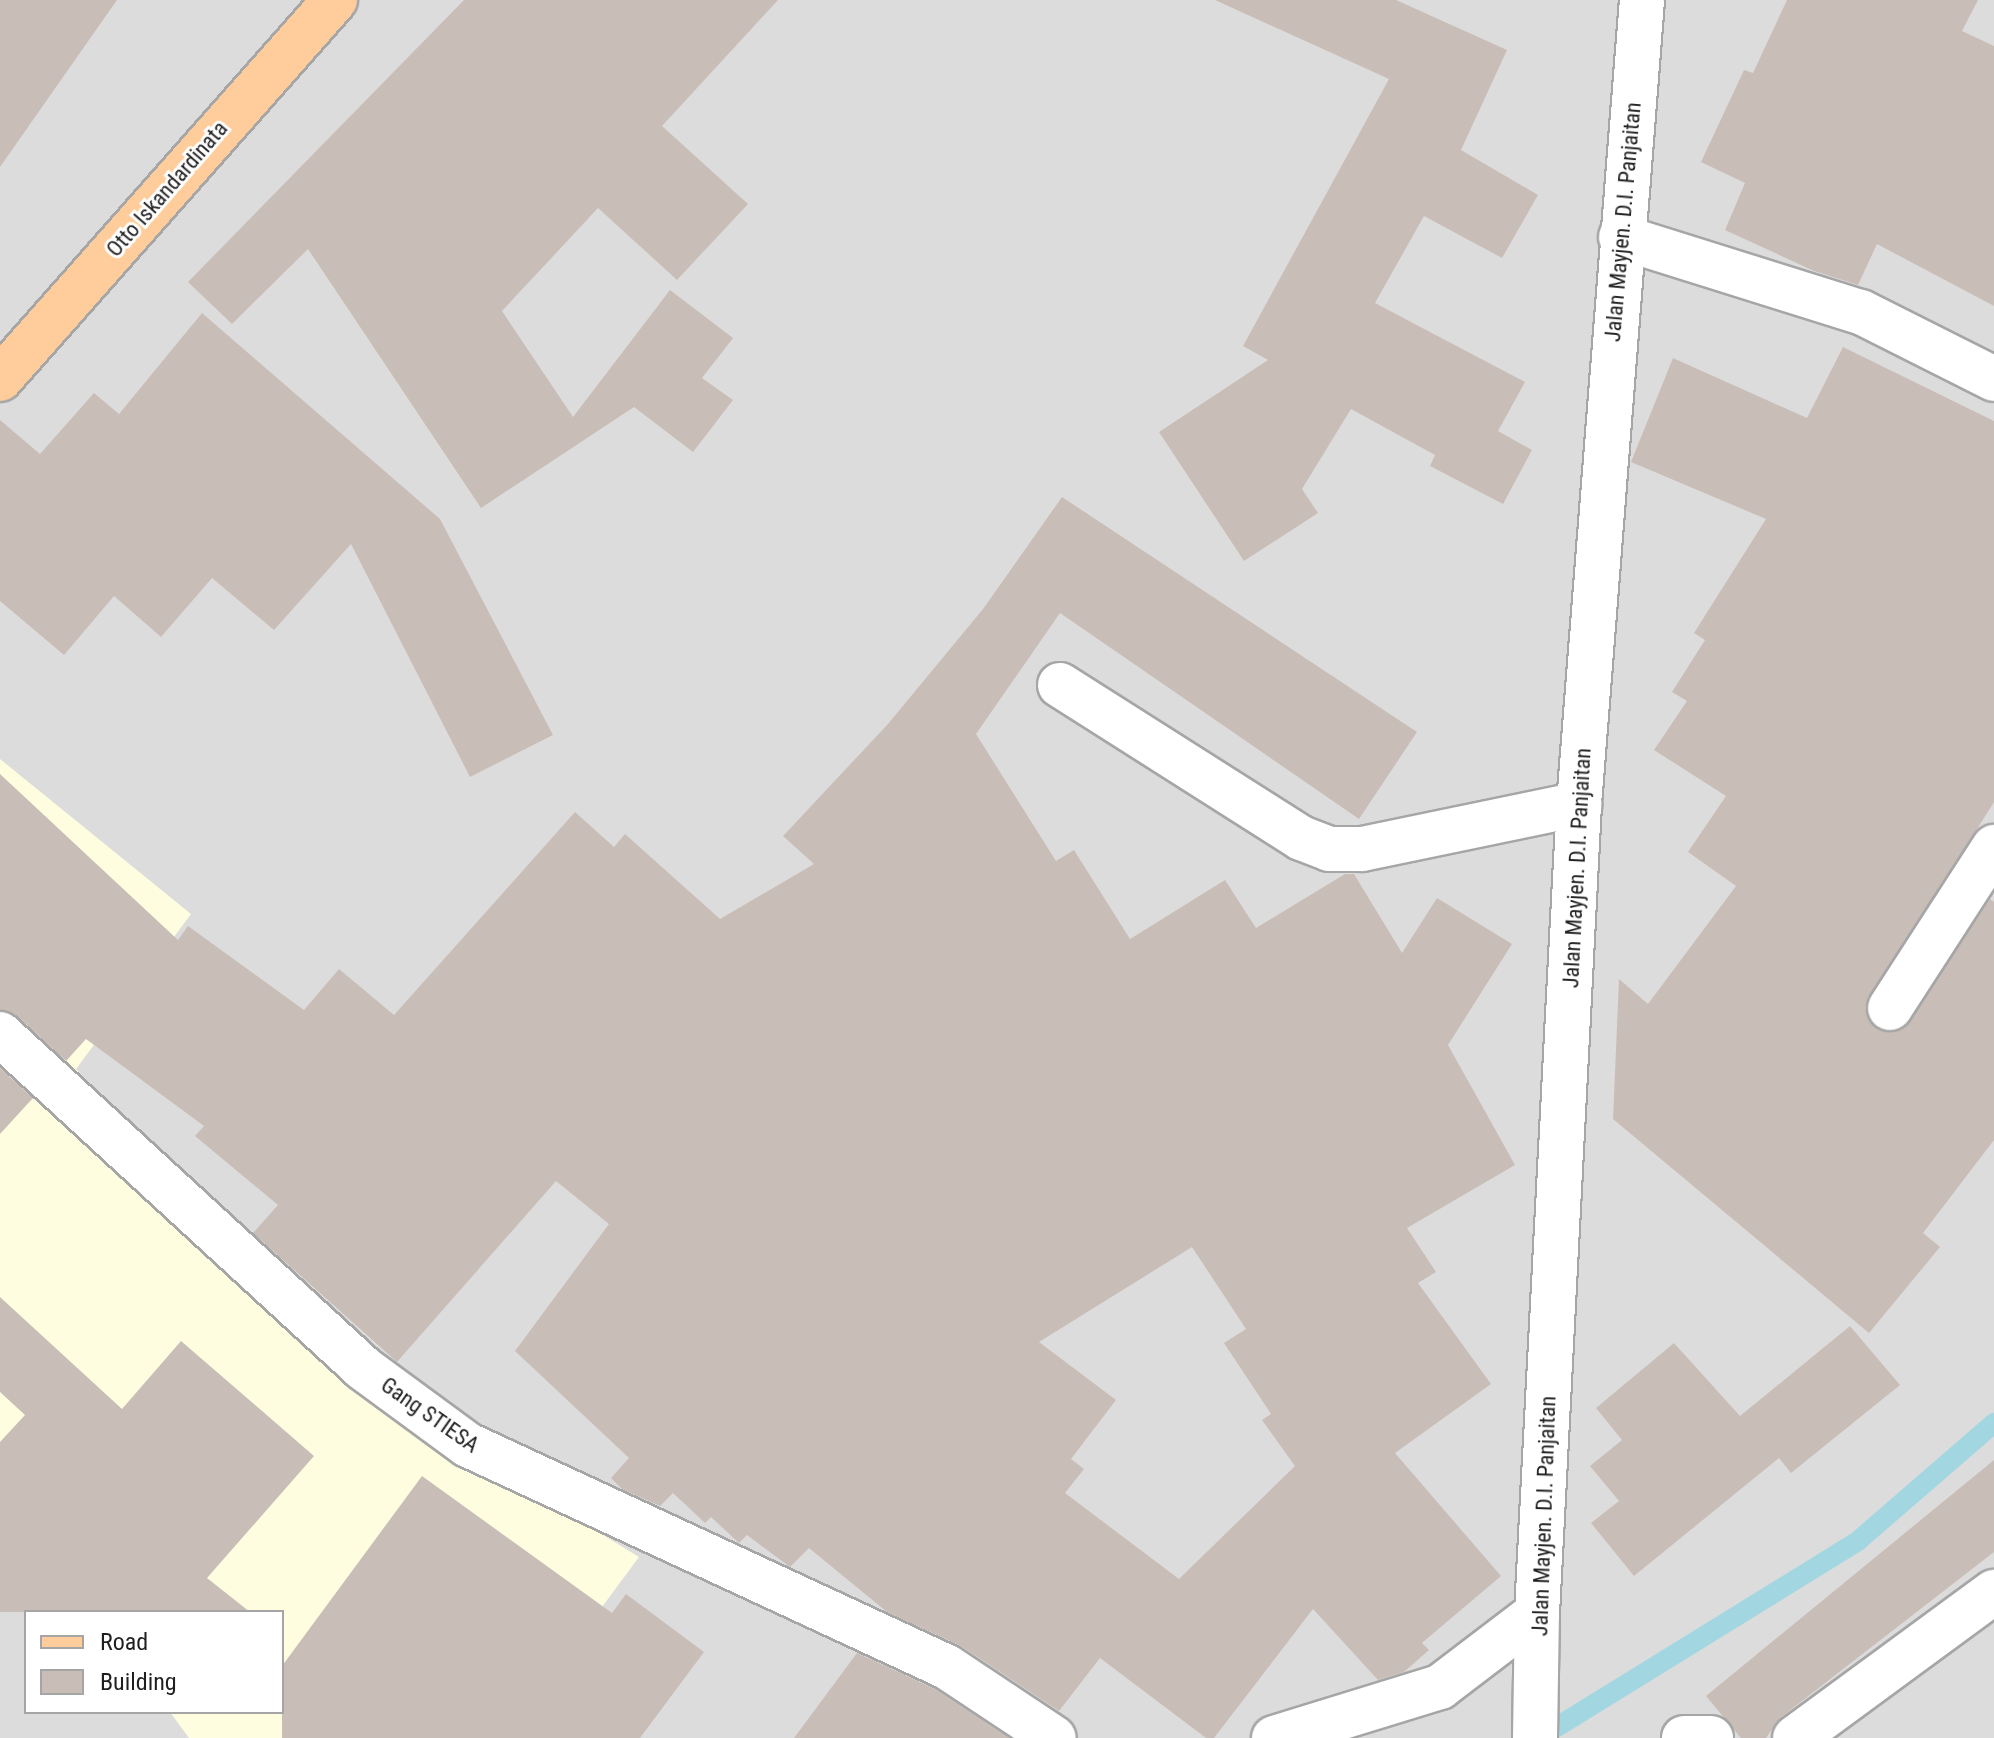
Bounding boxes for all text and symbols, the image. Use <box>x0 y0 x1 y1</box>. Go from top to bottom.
street label: Jalan Mayjen. D.I. Panjaitan <box>1599 101 1647 343</box>
street label: Otto Iskandardinata <box>101 116 233 262</box>
street label: Jalan Mayjen. D.I. Panjaitan <box>1558 747 1596 989</box>
street label: Gang STIESA <box>376 1372 484 1458</box>
street label: Jalan Mayjen. D.I. Panjaitan <box>1527 1395 1561 1637</box>
legend <box>24 1610 284 1714</box>
text: Road <box>100 1628 148 1656</box>
text: Building <box>100 1668 177 1696</box>

